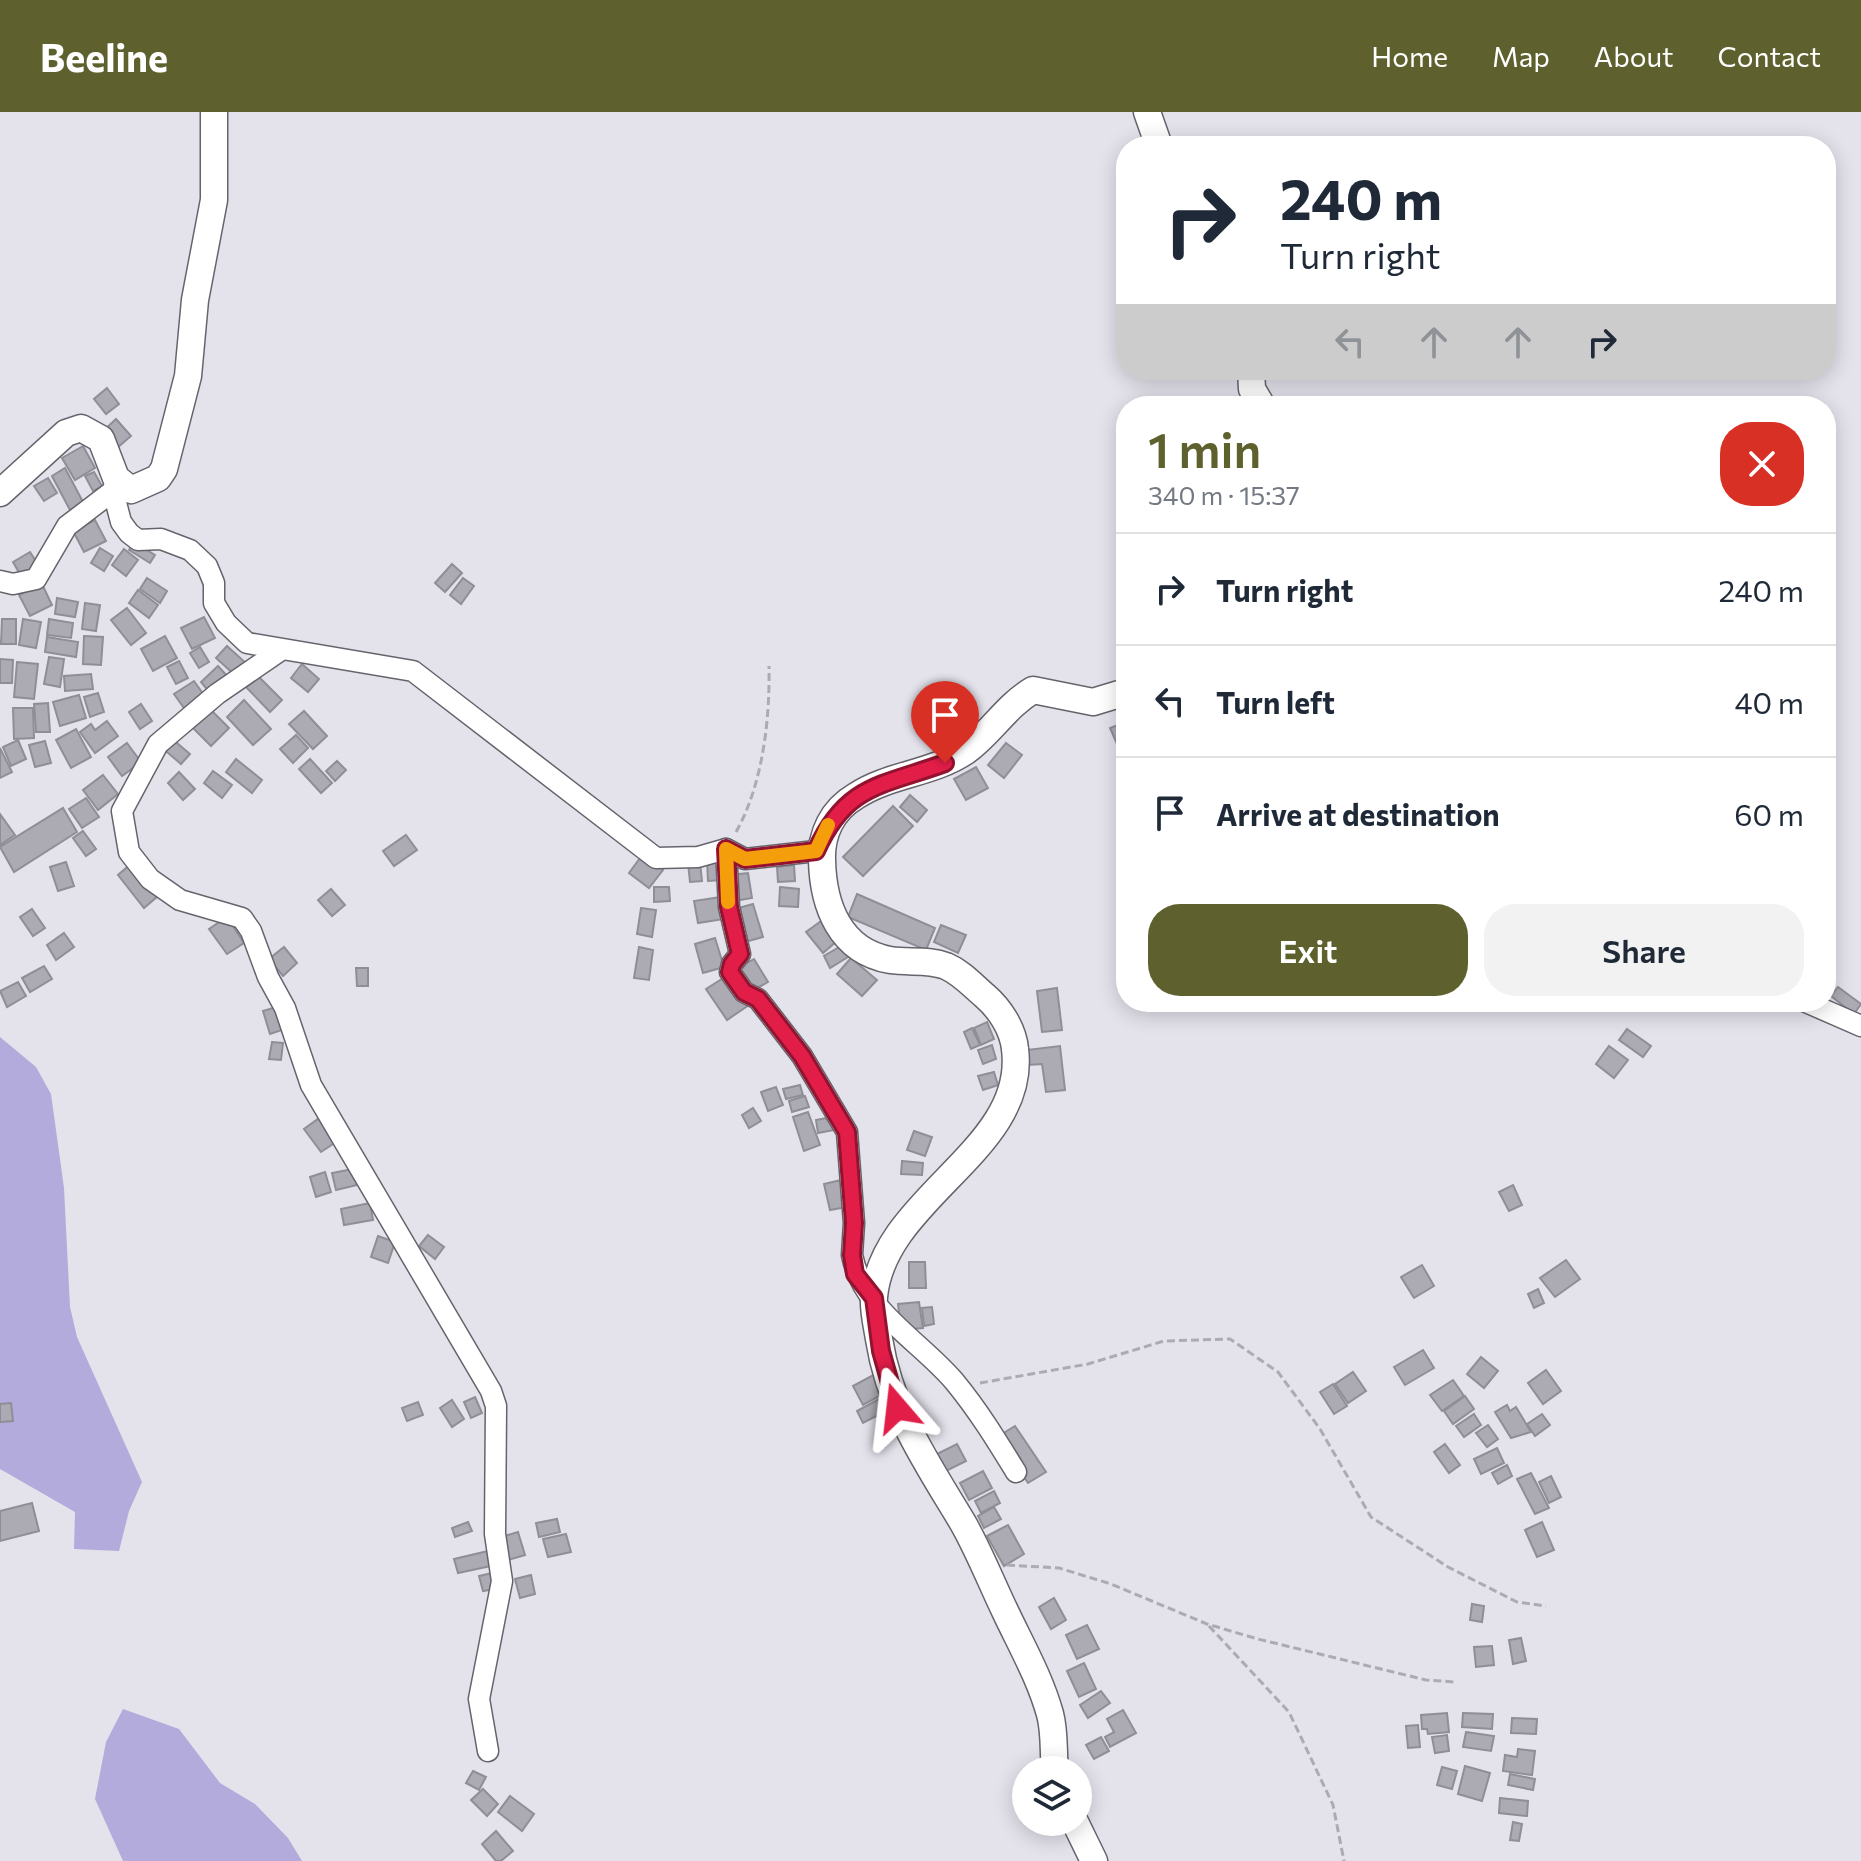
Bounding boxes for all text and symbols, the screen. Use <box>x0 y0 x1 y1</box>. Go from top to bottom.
text: Beeline <box>40 33 168 80</box>
text: Home <box>1371 39 1448 73</box>
text: Map <box>1492 39 1550 73</box>
text: About <box>1594 39 1674 73</box>
text: Contact <box>1718 39 1821 73</box>
text: 240 m <box>1280 163 1442 232</box>
icon: right <box>1148 168 1252 272</box>
text: Turn right <box>1280 232 1441 276</box>
icon: left <box>1328 320 1372 364</box>
icon: ahead <box>1412 320 1456 364</box>
icon: ahead <box>1496 320 1540 364</box>
icon: right <box>1580 320 1624 364</box>
text: 1 min <box>1148 419 1261 478</box>
button: close <box>1720 422 1804 506</box>
text: 340 m · 15:37 <box>1148 479 1300 510</box>
icon: right <box>1148 567 1192 611</box>
text: Turn right <box>1216 571 1353 608</box>
text: 240 m <box>1718 571 1804 608</box>
icon: left <box>1148 679 1192 723</box>
pin <box>911 681 979 763</box>
text: Turn left <box>1216 683 1335 720</box>
text: 40 m <box>1735 683 1804 720</box>
icon: arrive <box>923 693 967 737</box>
icon: arrive <box>1148 791 1192 835</box>
text: Arrive at destination <box>1216 795 1500 832</box>
text: 60 m <box>1734 795 1804 832</box>
button: Exit <box>1148 904 1468 996</box>
button: Share <box>1484 904 1804 996</box>
position arrow <box>855 1366 939 1450</box>
map controls <box>1012 1756 1092 1836</box>
button: layers <box>1012 1756 1092 1836</box>

